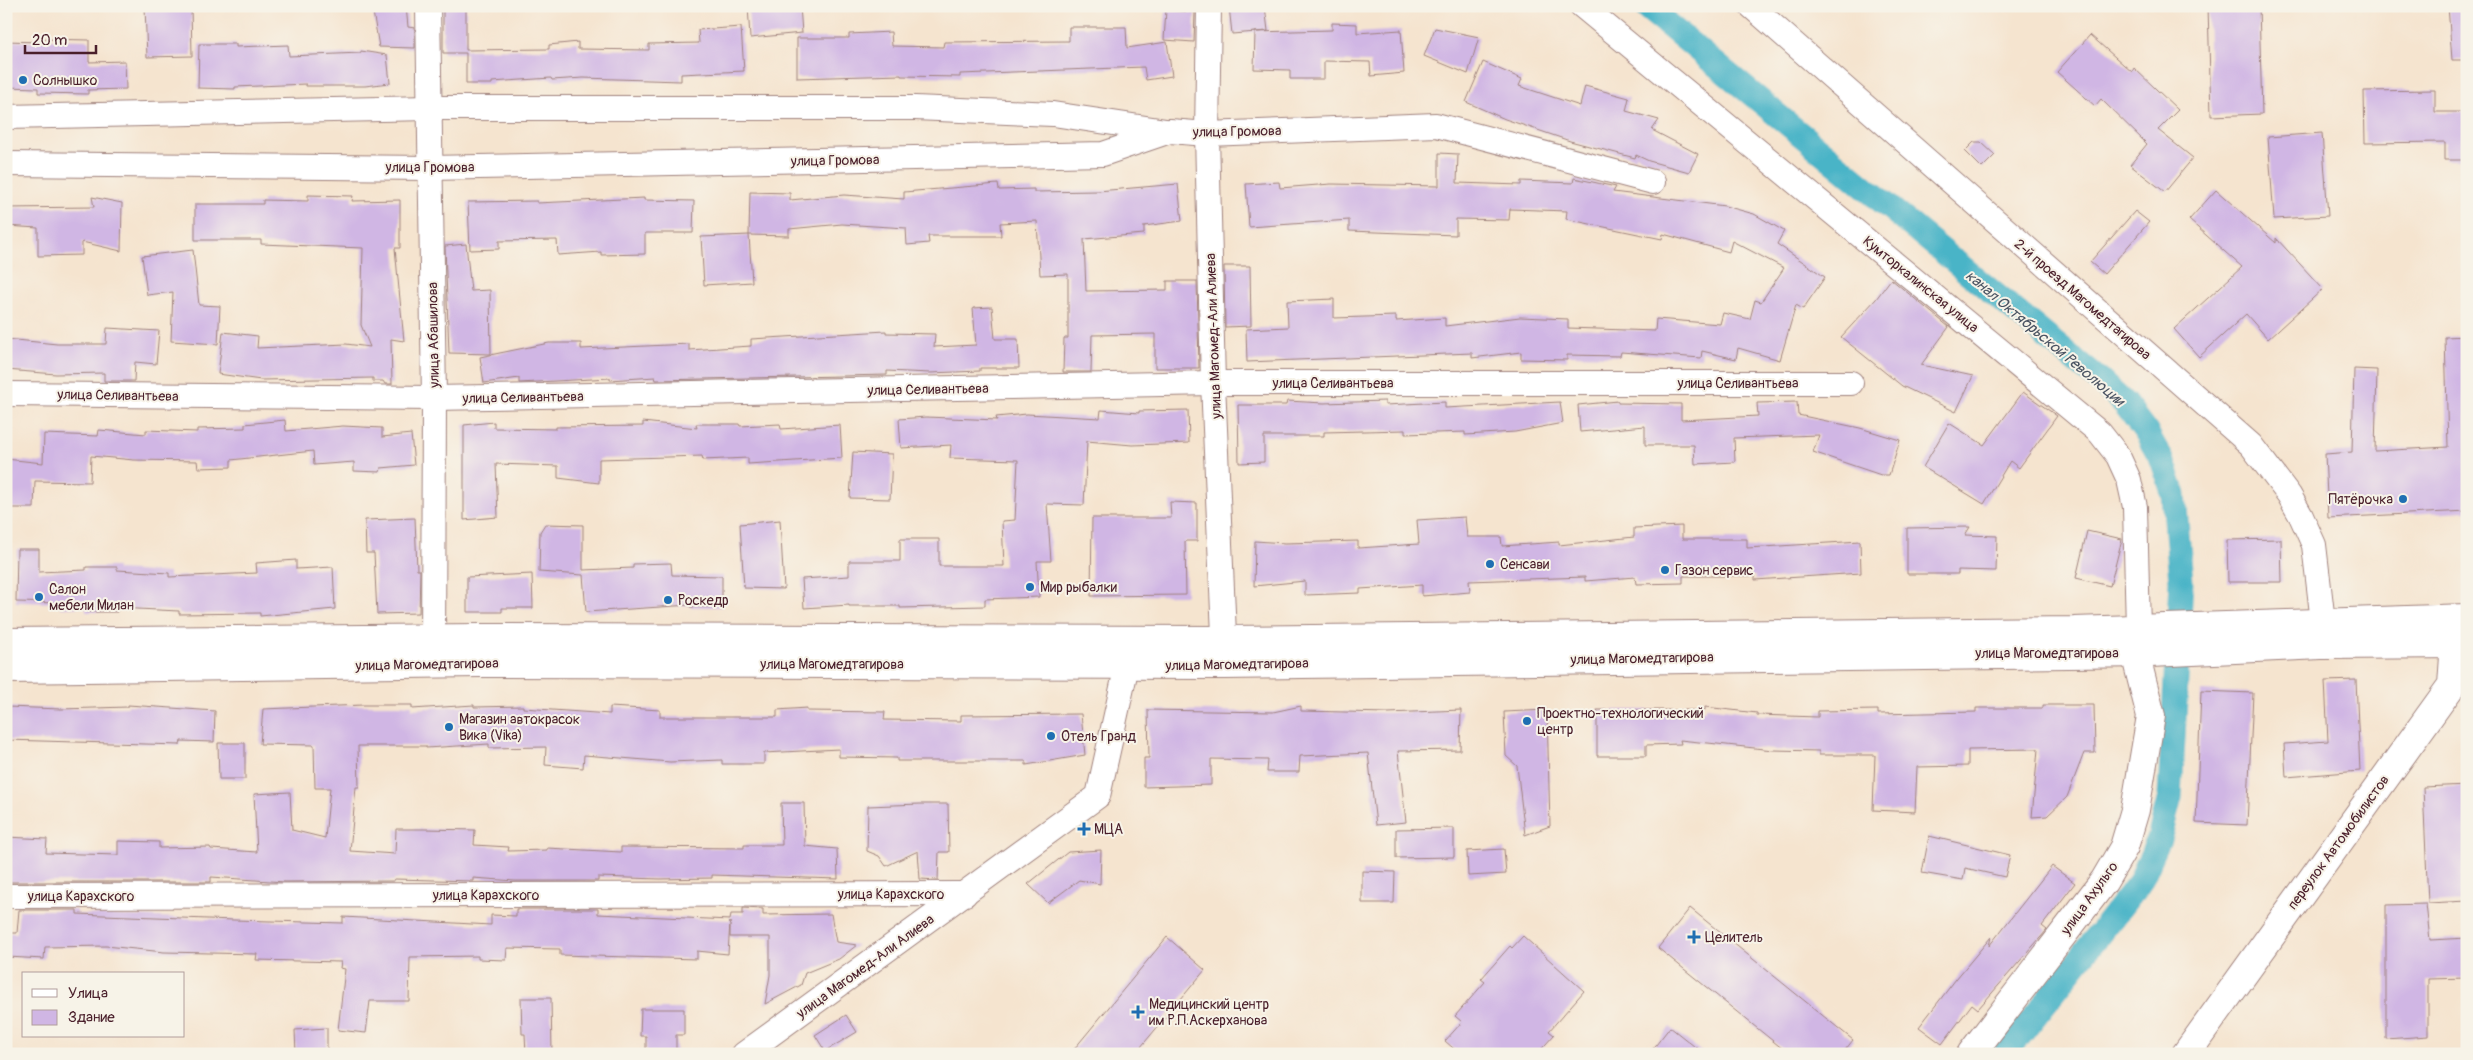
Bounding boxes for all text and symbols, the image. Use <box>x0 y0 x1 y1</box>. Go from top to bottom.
scale bar <box>25 22 96 54</box>
text: 20 m <box>32 31 67 50</box>
place label: Солнышко <box>33 72 98 89</box>
marker: Солнышко <box>17 74 29 86</box>
street label: улица Громова <box>1191 122 1282 141</box>
street label: улица Громова <box>789 151 880 170</box>
street label: улица Громова <box>385 159 474 176</box>
street label: Кумторкалинская улица <box>1859 232 1982 336</box>
street label: 2-й проезд Магомедтагирова <box>2011 235 2154 363</box>
street label: улица Магомед-Али Алиева <box>1202 253 1225 420</box>
water label: канал Октябрьской Революции <box>1961 266 2130 412</box>
street label: улица Абашилова <box>424 282 443 389</box>
street label: улица Селивантьева <box>1271 375 1394 392</box>
street label: улица Селивантьева <box>1676 375 1799 392</box>
street label: улица Селивантьева <box>866 380 989 399</box>
street label: улица Селивантьева <box>56 386 179 405</box>
street label: улица Селивантьева <box>461 388 584 407</box>
place label: Пятёрочка <box>2329 491 2393 508</box>
marker: Пятёрочка <box>2397 493 2409 505</box>
place label: Сенсави <box>1500 556 1549 573</box>
marker: Сенсави <box>1484 558 1496 570</box>
place label: Газон сервис <box>1675 562 1753 579</box>
marker: Газон сервис <box>1659 564 1671 576</box>
place label: Мир рыбалки <box>1040 579 1117 596</box>
place label: Салон мебели Милан <box>49 581 134 614</box>
marker: Мир рыбалки <box>1024 581 1036 593</box>
marker: Салон мебели Милан <box>33 591 45 603</box>
place label: Роскедр <box>678 592 729 609</box>
marker: Роскедр <box>662 594 674 606</box>
street label: улица Магомедтагирова <box>1974 645 2119 662</box>
street label: улица Магомедтагирова <box>1569 649 1714 668</box>
street label: улица Магомедтагирова <box>354 655 499 674</box>
street label: улица Магомедтагирова <box>1164 655 1309 674</box>
street label: улица Магомедтагирова <box>759 656 904 673</box>
place label: Проектно-технологический центр <box>1537 705 1704 738</box>
place label: Магазин автокрасок Вика (Vika) <box>459 711 580 744</box>
marker: Проектно-технологический центр <box>1521 715 1533 727</box>
marker: Магазин автокрасок Вика (Vika) <box>443 721 455 733</box>
place label: Отель Гранд <box>1061 728 1136 745</box>
marker: Отель Гранд <box>1045 730 1057 742</box>
street label: переулок Автомобилистов <box>2284 772 2393 913</box>
place label: МЦА <box>1094 821 1123 838</box>
marker: МЦА <box>1078 823 1090 835</box>
street label: улица Ахульго <box>2057 858 2122 939</box>
street label: улица Карахского <box>837 886 945 903</box>
street label: улица Карахского <box>432 887 540 904</box>
street label: улица Карахского <box>27 888 135 905</box>
street label: улица Магомед-Али Алиева <box>792 911 937 1023</box>
place label: Целитель <box>1705 929 1763 946</box>
marker: Целитель <box>1687 930 1701 944</box>
legend <box>22 972 185 1038</box>
text: Улица <box>68 984 108 1003</box>
place label: Медицинский центр им Р.П.Аскерханова <box>1149 996 1270 1029</box>
marker: Медицинский центр им Р.П.Аскерханова <box>1131 1005 1145 1019</box>
text: Здание <box>68 1008 115 1027</box>

